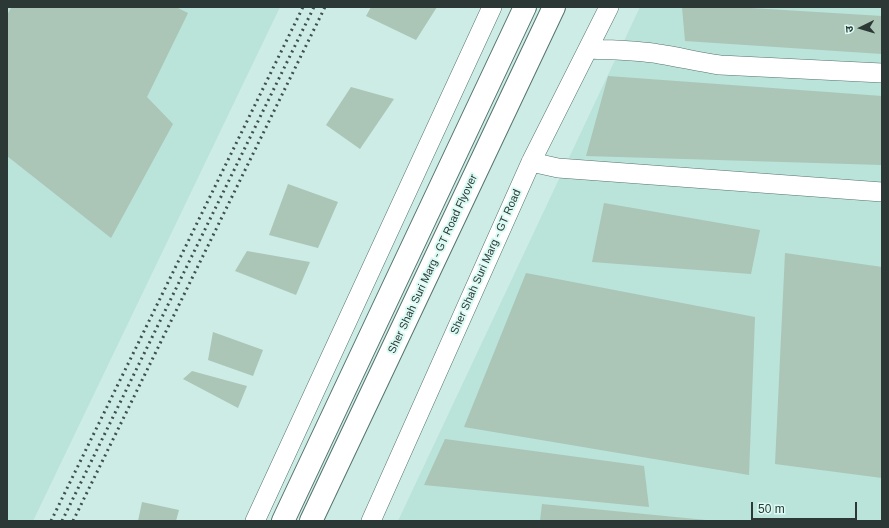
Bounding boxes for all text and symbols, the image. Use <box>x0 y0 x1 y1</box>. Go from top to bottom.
north arrow <box>841 8 881 48</box>
text: उ <box>843 25 855 33</box>
street label: Sher Shah Suri Marg - GT Road Flyover <box>386 172 480 356</box>
street label: Sher Shah Suri Marg - GT Road <box>448 188 524 336</box>
scale bar <box>753 494 859 520</box>
text: 50 m <box>758 502 785 516</box>

